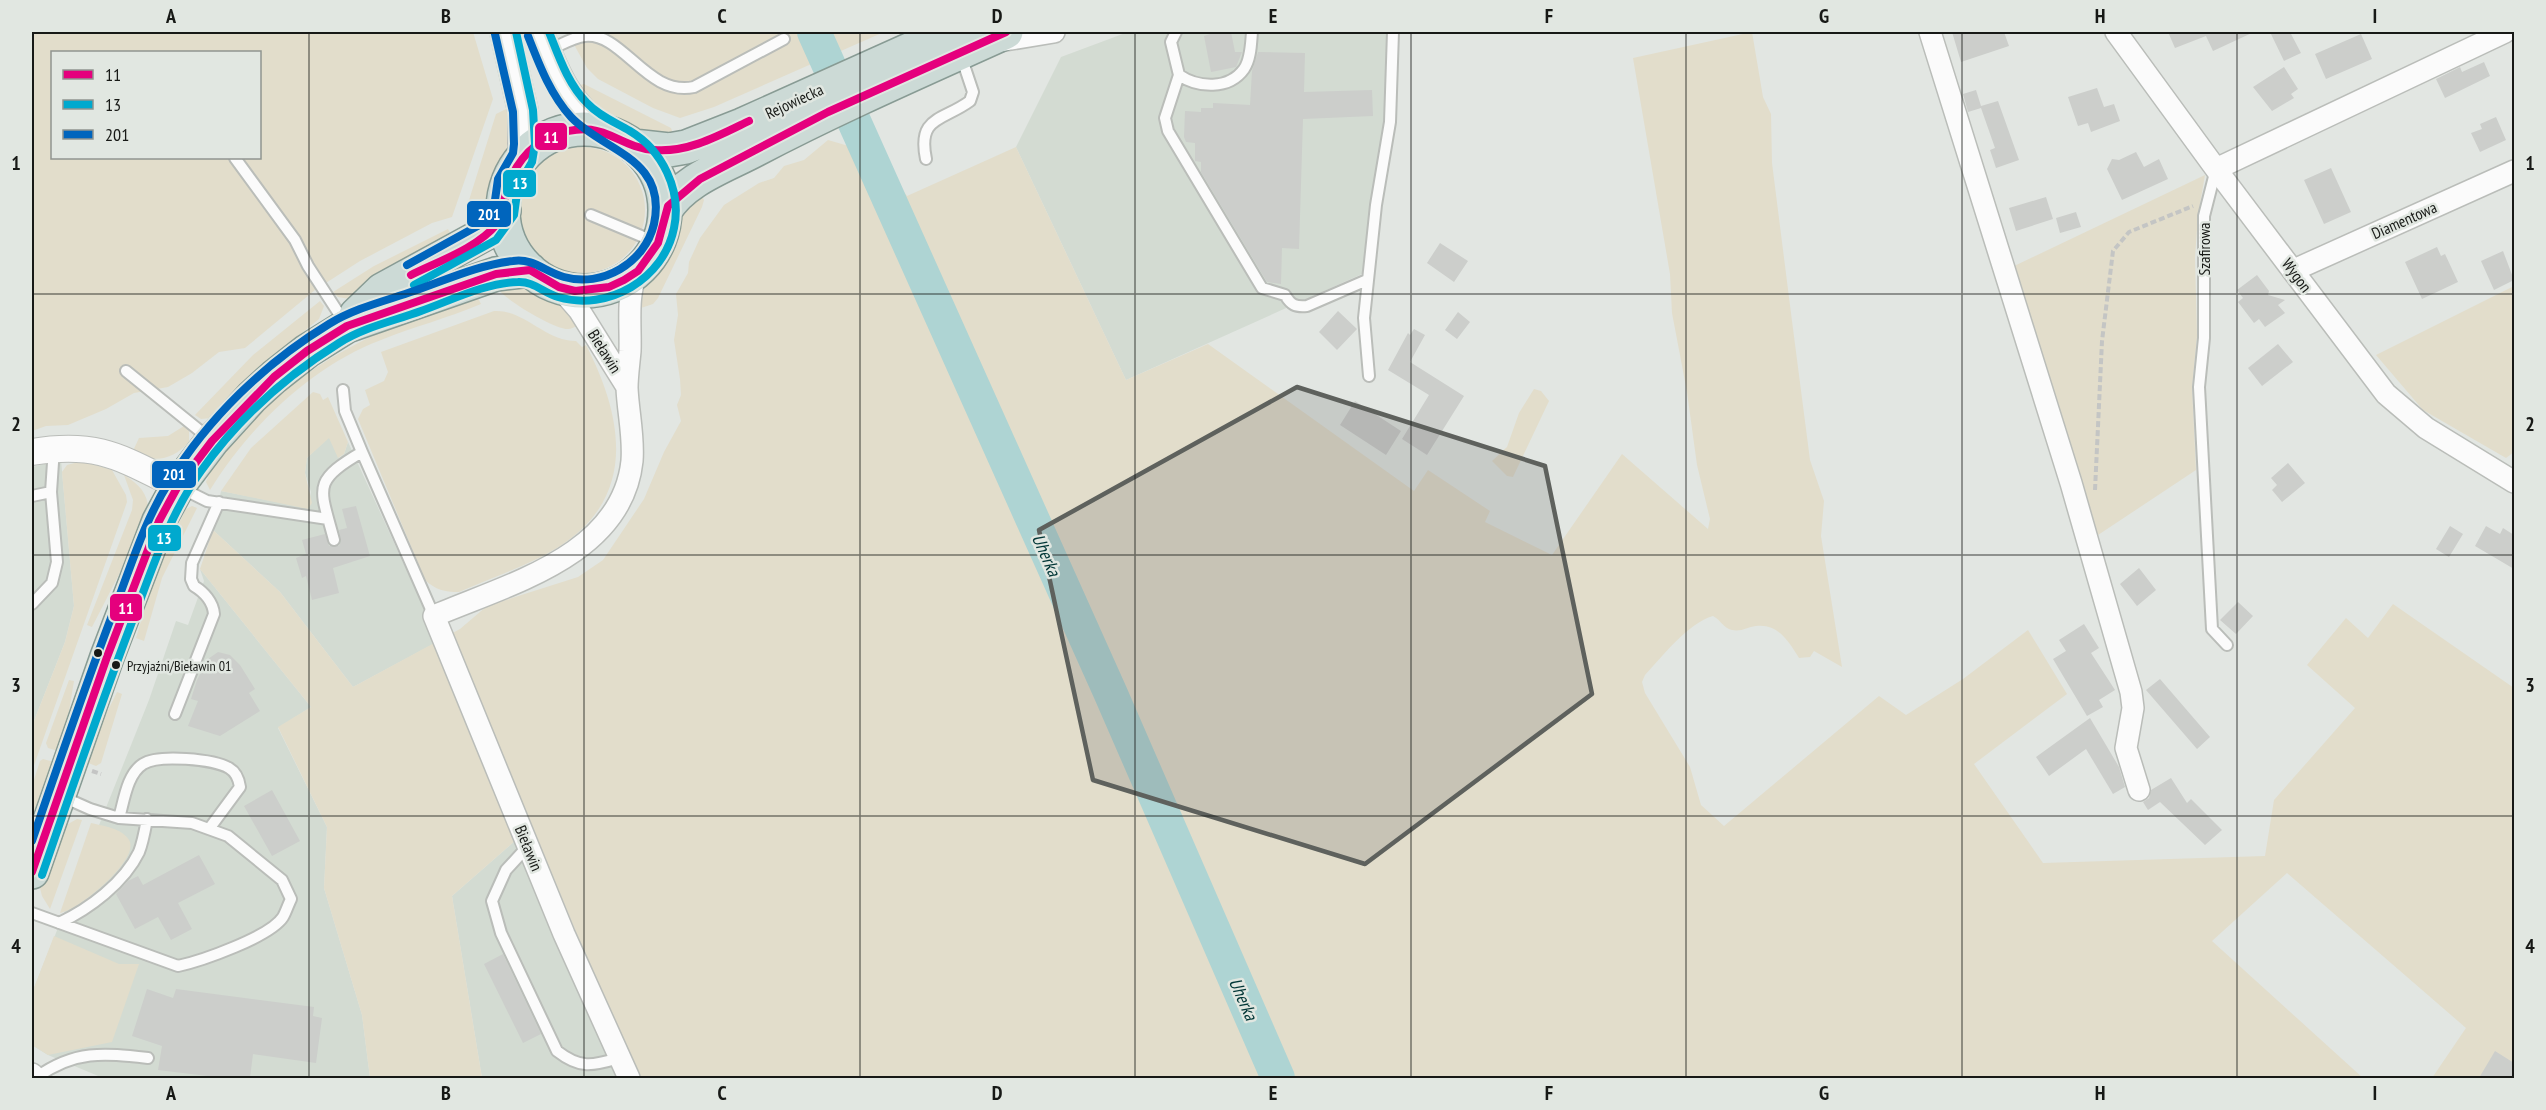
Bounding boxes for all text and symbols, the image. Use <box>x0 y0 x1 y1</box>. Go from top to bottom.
text: A <box>165 3 177 29</box>
text: B <box>441 3 451 29</box>
text: C <box>717 3 727 29</box>
text: D <box>992 3 1003 29</box>
text: E <box>1269 3 1277 29</box>
text: F <box>1545 3 1553 29</box>
text: G <box>1819 3 1829 29</box>
text: H <box>2095 3 2105 29</box>
text: I <box>2373 3 2377 29</box>
legend <box>51 51 261 159</box>
text: 11 <box>105 63 121 86</box>
street label: Rejowiecka <box>762 79 826 123</box>
text: 13 <box>105 93 121 116</box>
line badge: 11 <box>534 122 568 151</box>
text: 201 <box>105 123 129 146</box>
text: 11 <box>543 127 559 147</box>
text: 1 <box>11 150 21 176</box>
text: 1 <box>2525 150 2535 176</box>
line badge: 13 <box>502 169 537 198</box>
text: 13 <box>512 173 528 193</box>
street label: Diamentowa <box>2368 197 2440 243</box>
line badge: 201 <box>466 200 512 228</box>
text: 201 <box>478 204 500 224</box>
street label: Szafirowa <box>2194 223 2214 276</box>
street label: Wygon <box>2278 254 2316 296</box>
street label: Bieławin <box>584 325 626 377</box>
text: 2 <box>11 411 21 437</box>
text: 2 <box>2525 411 2535 437</box>
line badge: 201 <box>151 460 197 489</box>
text: 201 <box>163 464 185 484</box>
line badge: 13 <box>147 524 182 552</box>
text: 13 <box>156 528 172 548</box>
water label: Uherka <box>1027 530 1066 580</box>
line badge: 11 <box>109 593 143 622</box>
text: 11 <box>118 598 134 618</box>
unlabelled marker <box>92 647 104 659</box>
place label: Przyjaźni/Bieławin 01 <box>127 657 231 675</box>
marker: Przyjaźni/Bieławin 01 <box>110 659 122 671</box>
text: 3 <box>11 672 21 698</box>
text: 3 <box>2525 672 2535 698</box>
street label: Bieławin <box>511 822 547 874</box>
text: 4 <box>11 933 21 959</box>
text: 4 <box>2525 933 2535 959</box>
water label: Uherka <box>1224 974 1263 1024</box>
text: A <box>165 1080 177 1106</box>
text: B <box>441 1080 451 1106</box>
text: C <box>717 1080 727 1106</box>
text: D <box>992 1080 1003 1106</box>
text: E <box>1269 1080 1277 1106</box>
text: F <box>1545 1080 1553 1106</box>
text: G <box>1819 1080 1829 1106</box>
text: H <box>2095 1080 2105 1106</box>
text: I <box>2373 1080 2377 1106</box>

